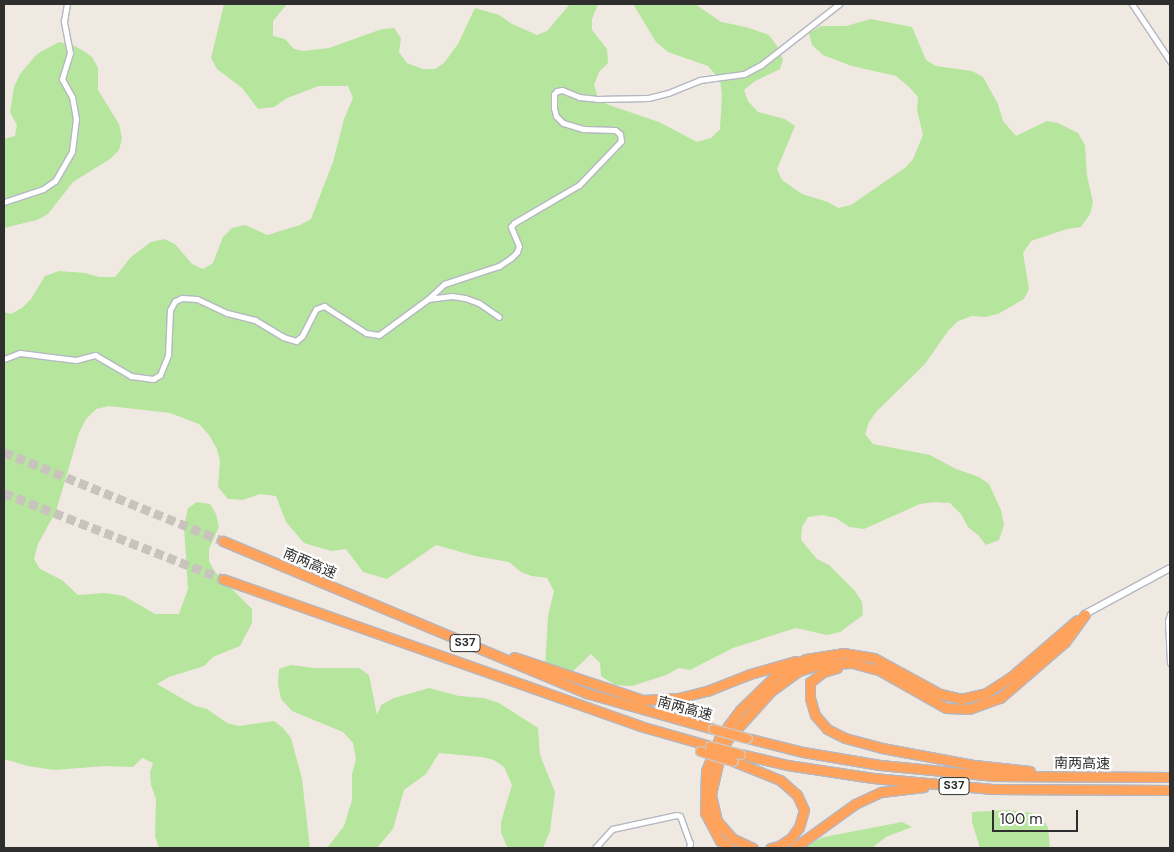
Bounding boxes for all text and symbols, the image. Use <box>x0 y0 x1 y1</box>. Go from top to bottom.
street label: 南两高速 <box>281 544 339 582</box>
road number: S37 <box>449 634 481 652</box>
street label: 南两高速 <box>656 693 714 723</box>
street label: 南两高速 <box>1054 754 1110 772</box>
road number: S37 <box>938 776 970 796</box>
scale bar <box>994 800 1080 832</box>
text: 100 m <box>1000 809 1043 829</box>

